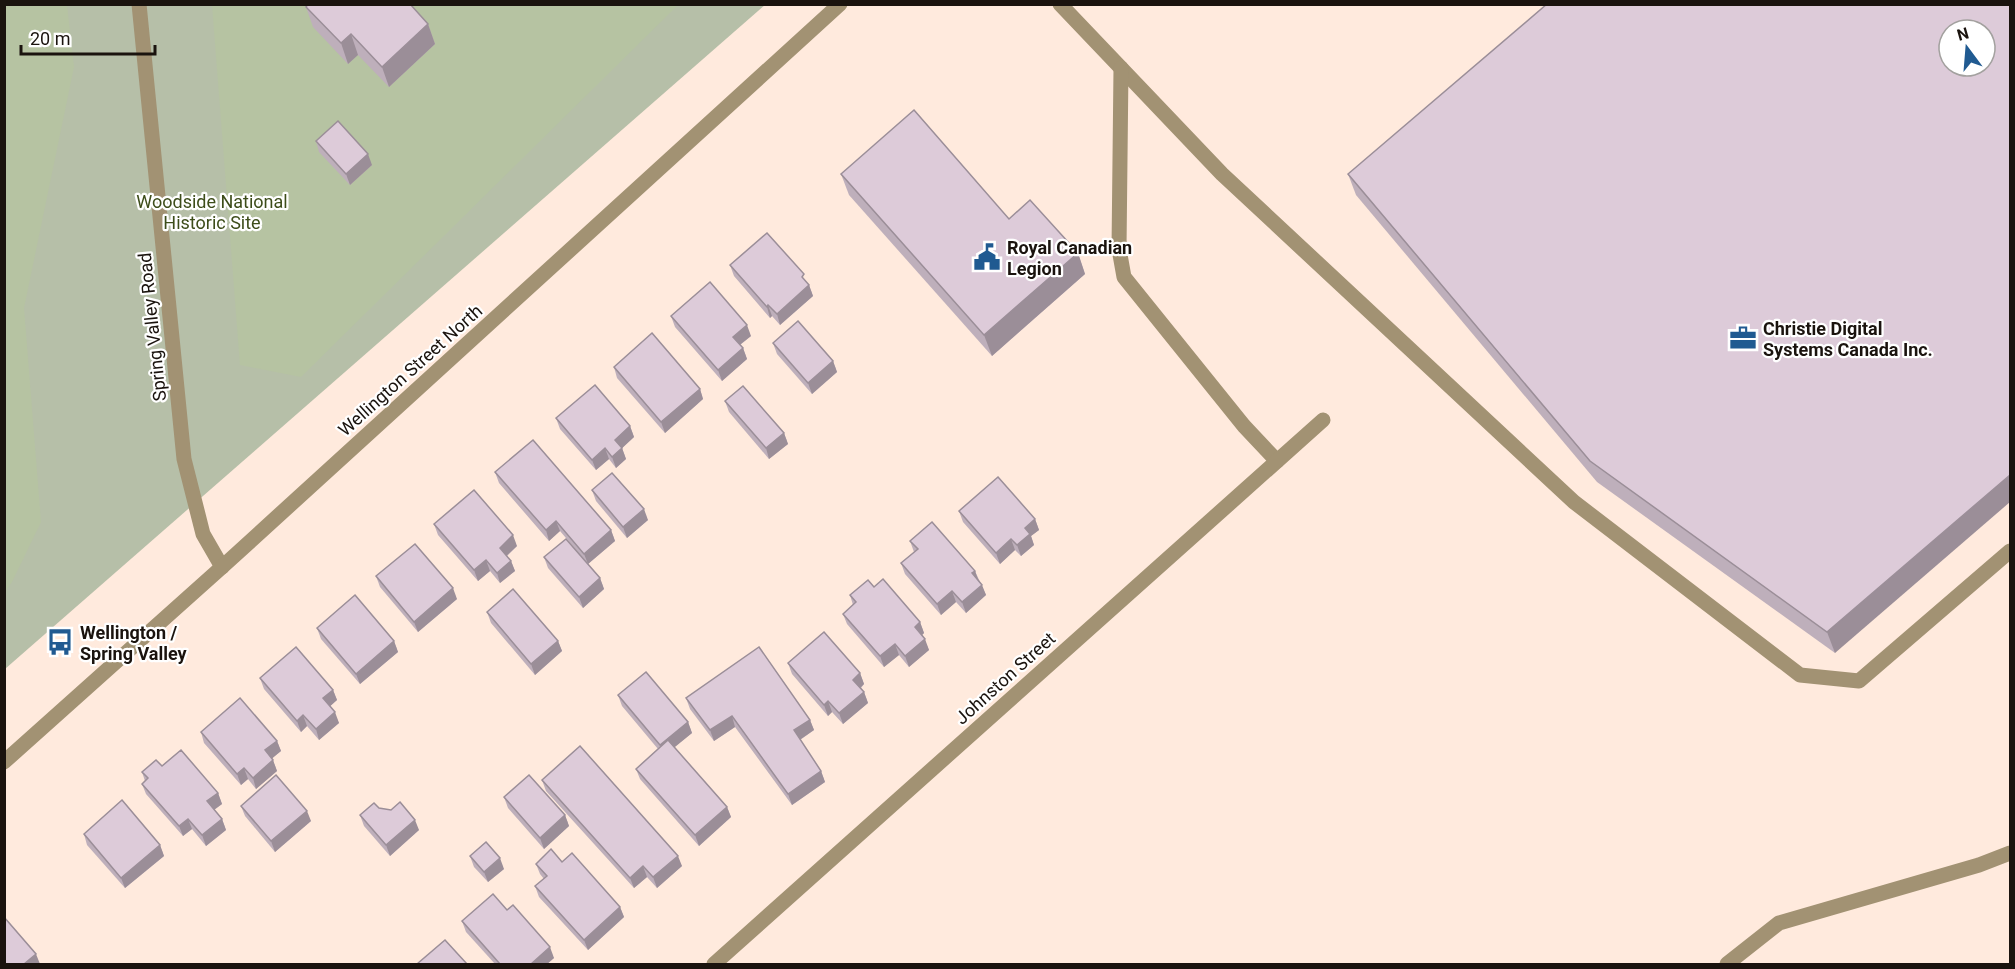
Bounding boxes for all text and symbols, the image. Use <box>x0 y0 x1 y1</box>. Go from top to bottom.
scale bar <box>21 18 154 56</box>
north arrow <box>1937 18 1997 78</box>
text: N <box>1955 23 1971 45</box>
text: 20 m <box>30 28 70 49</box>
park label: Woodside National Historic Site <box>136 191 288 233</box>
place label: Royal Canadian Legion <box>1007 237 1132 279</box>
public building icon: Royal Canadian Legion <box>972 242 1002 272</box>
street label: Spring Valley Road <box>134 252 170 402</box>
street label: Wellington Street North <box>334 300 486 440</box>
place label: Christie Digital Systems Canada Inc. <box>1763 318 1933 360</box>
office icon: Christie Digital Systems Canada Inc. <box>1728 323 1758 353</box>
place label: Wellington / Spring Valley <box>80 622 188 664</box>
bus stop icon: Wellington / Spring Valley <box>45 627 75 657</box>
street label: Johnston Street <box>951 628 1059 728</box>

